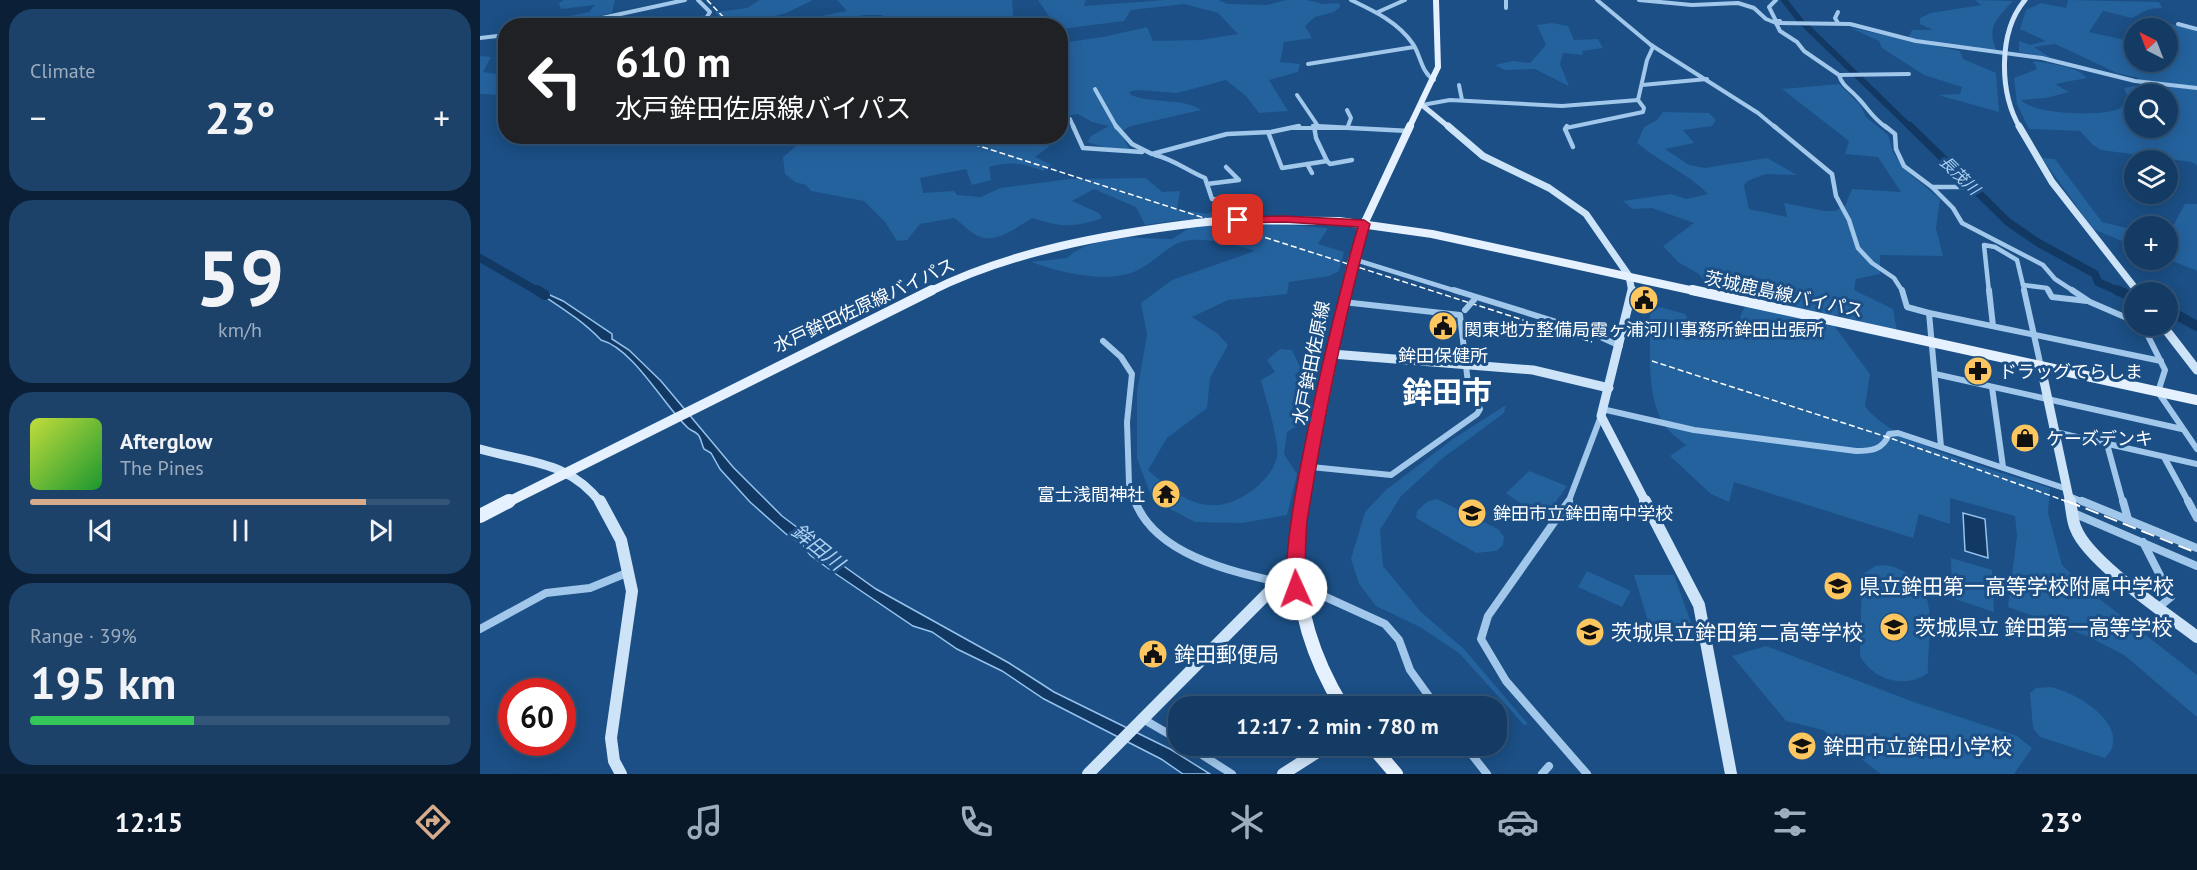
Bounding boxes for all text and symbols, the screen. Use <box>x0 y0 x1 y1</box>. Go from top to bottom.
north arrow <box>2124 18 2178 72</box>
map controls <box>2124 18 2178 336</box>
text: 610 m <box>615 34 731 89</box>
icon: left <box>516 42 594 120</box>
text: Climate <box>30 58 96 84</box>
button: search <box>2124 84 2178 138</box>
text: 23° <box>205 88 275 146</box>
text: 水戸鉾田佐原線バイパス <box>615 91 911 125</box>
text: − <box>30 96 47 139</box>
text: + <box>433 96 450 139</box>
button: layers <box>2124 150 2178 204</box>
water label: 長茂川 <box>1936 151 1986 200</box>
pin <box>1212 194 1263 245</box>
icon: arrive <box>1221 203 1254 236</box>
button: + <box>2124 216 2178 270</box>
text: 59 <box>196 227 284 328</box>
street label: 水戸鉾田佐原線バイパス <box>770 253 958 357</box>
street label: 茨城鹿島線バイパス <box>1703 266 1865 322</box>
button: − <box>2124 282 2178 336</box>
public building icon: 関東地方整備局霞ヶ浦河川事務所鉾田出張所 <box>1628 284 1660 316</box>
street label: 水戸鉾田佐原線 <box>1288 299 1334 427</box>
public building icon: 鉾田保健所 <box>1427 310 1459 342</box>
text: km/h <box>218 317 262 343</box>
place label: 関東地方整備局霞ヶ浦河川事務所鉾田出張所 <box>1464 318 1824 341</box>
place label: 鉾田保健所 <box>1398 344 1488 367</box>
pharmacy icon: ドラッグてらしま <box>1962 355 1994 387</box>
place label: ドラッグてらしま <box>1999 360 2143 383</box>
district label: 鉾田市 <box>1402 372 1492 411</box>
shop icon: ケーズデンキ <box>2009 422 2041 454</box>
text: Afterglow <box>120 427 212 455</box>
place label: ケーズデンキ <box>2046 427 2153 450</box>
text: The Pines <box>120 455 204 481</box>
temple icon: 富士浅間神社 <box>1150 478 1182 510</box>
place label: 富士浅間神社 <box>1037 483 1145 506</box>
school or university icon: 鉾田市立鉾田南中学校 <box>1456 497 1488 529</box>
place label: 鉾田市立鉾田南中学校 <box>1493 502 1673 525</box>
icon: previous <box>84 514 117 547</box>
icon: pause <box>224 514 257 547</box>
icon: next <box>364 514 397 547</box>
water label: 鉾田川 <box>787 518 851 577</box>
position arrow <box>1264 557 1328 621</box>
school or university icon: 県立鉾田第一高等学校附属中学校 <box>1822 570 1854 602</box>
place label: 県立鉾田第一高等学校附属中学校 <box>1859 573 2174 600</box>
school or university icon: 茨城県立 鉾田第一高等学校 <box>1878 611 1910 643</box>
place label: 茨城県立 鉾田第一高等学校 <box>1915 614 2173 641</box>
school or university icon: 茨城県立鉾田第二高等学校 <box>1574 616 1606 648</box>
place label: 茨城県立鉾田第二高等学校 <box>1611 619 1863 646</box>
text: Range · 39% <box>30 623 137 649</box>
public building icon: 鉾田郵便局 <box>1137 638 1169 670</box>
place label: 鉾田郵便局 <box>1174 641 1279 668</box>
text: 195 km <box>30 653 176 711</box>
speed limit sign: 60 <box>498 678 576 756</box>
text: 12:17 · 2 min · 780 m <box>1236 712 1439 740</box>
school or university icon: 鉾田市立鉾田小学校 <box>1786 730 1818 762</box>
place label: 鉾田市立鉾田小学校 <box>1823 733 2012 760</box>
icon: directions <box>412 801 454 843</box>
icon: music <box>684 801 726 843</box>
icon: phone <box>955 801 997 843</box>
icon: climate <box>1226 801 1268 843</box>
icon: car <box>1497 801 1539 843</box>
icon: filters <box>1769 801 1811 843</box>
text: 12:15 <box>115 805 183 839</box>
text: 23° <box>2040 805 2082 839</box>

